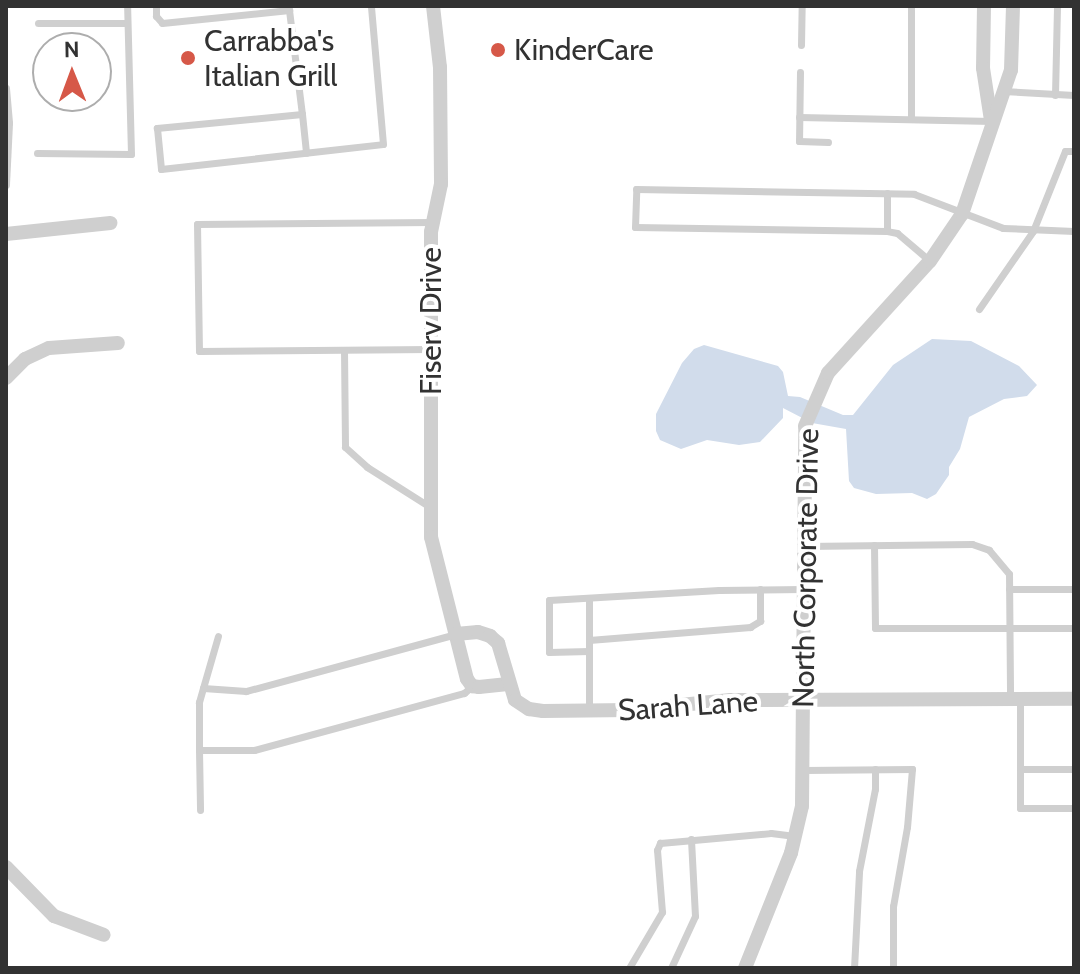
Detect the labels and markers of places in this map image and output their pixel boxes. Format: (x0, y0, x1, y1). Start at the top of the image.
place label: Carrabba's Italian Grill (204, 23, 337, 94)
place label: KinderCare (514, 32, 654, 68)
marker: KinderCare (489, 41, 507, 59)
marker: Carrabba's Italian Grill (179, 49, 197, 67)

